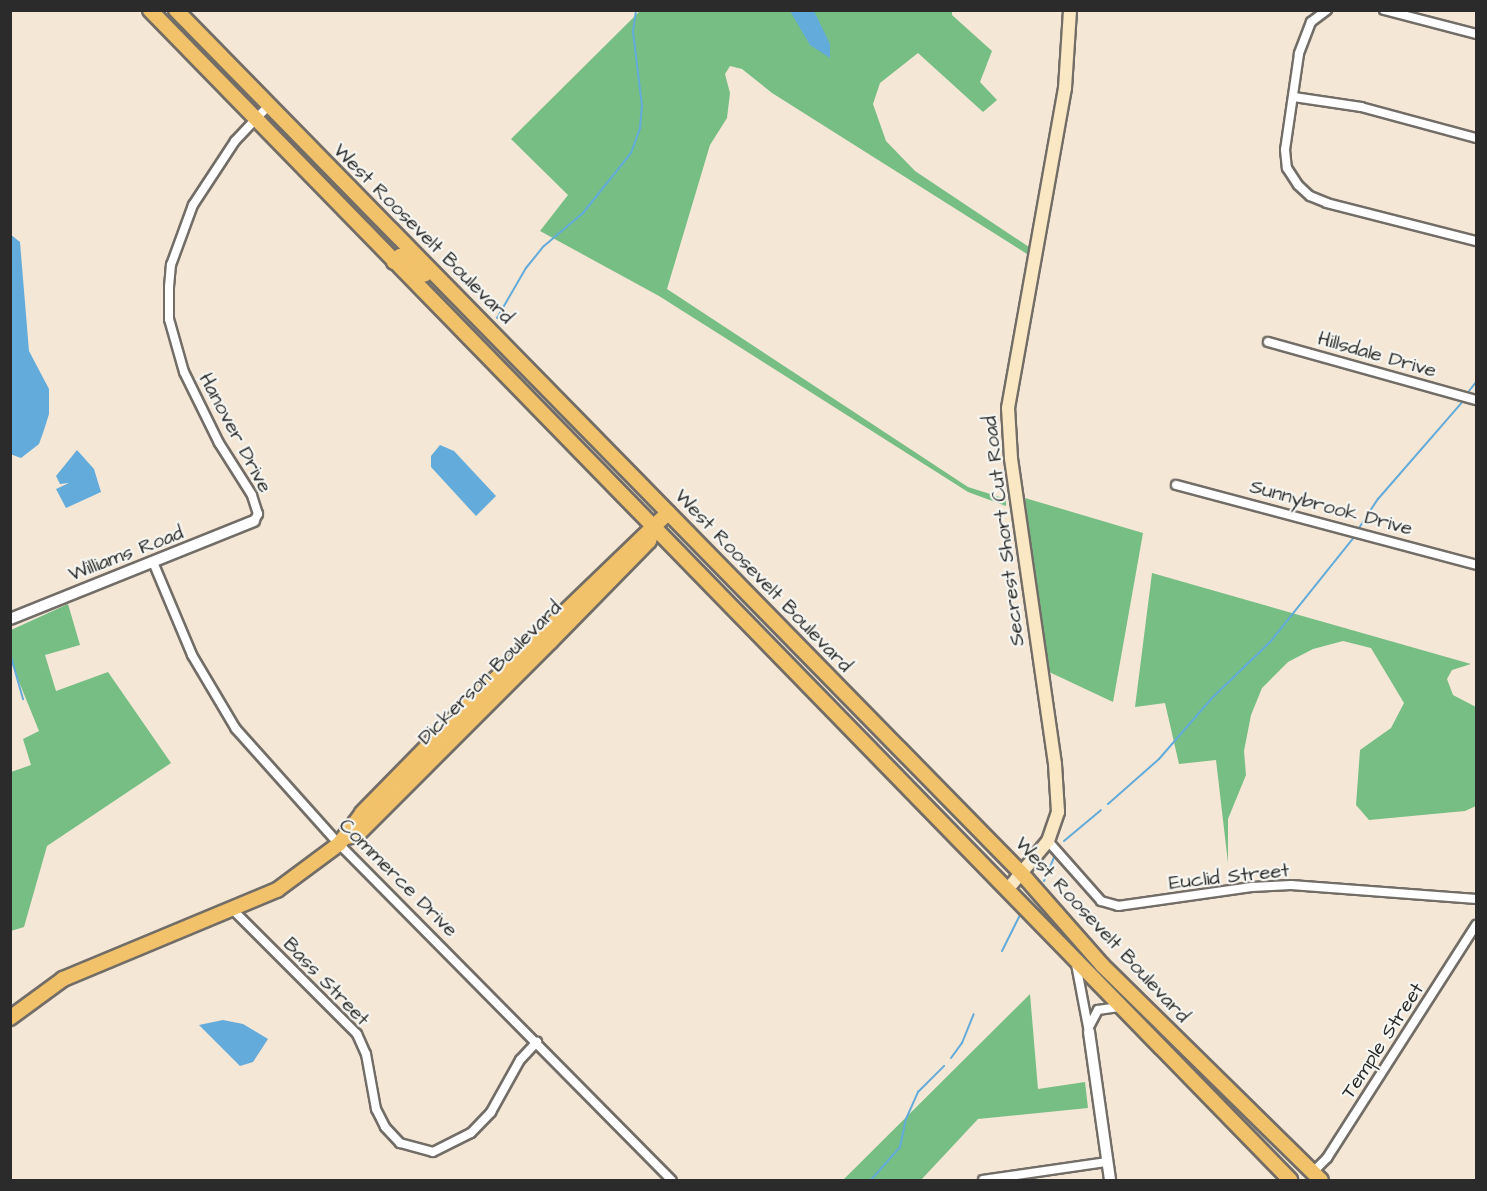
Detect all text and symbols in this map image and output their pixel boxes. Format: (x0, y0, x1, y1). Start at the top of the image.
street label: West Roosevelt Boulevard (328, 139, 518, 329)
street label: Hillsdale Drive (1315, 327, 1439, 383)
street label: Hanover Drive (193, 369, 277, 497)
street label: Secrest Short Cut Road (978, 415, 1030, 647)
street label: Sunnybrook Drive (1247, 475, 1415, 541)
street label: West Roosevelt Boulevard (669, 484, 857, 678)
street label: Williams Road (65, 521, 187, 587)
street label: Dickerson Boulevard (413, 596, 567, 750)
street label: Commerce Drive (334, 814, 462, 942)
street label: West Roosevelt Boulevard (1010, 832, 1194, 1028)
street label: Euclid Street (1168, 859, 1290, 895)
street label: Bass Street (278, 933, 374, 1031)
street label: Temple Street (1337, 978, 1429, 1104)

